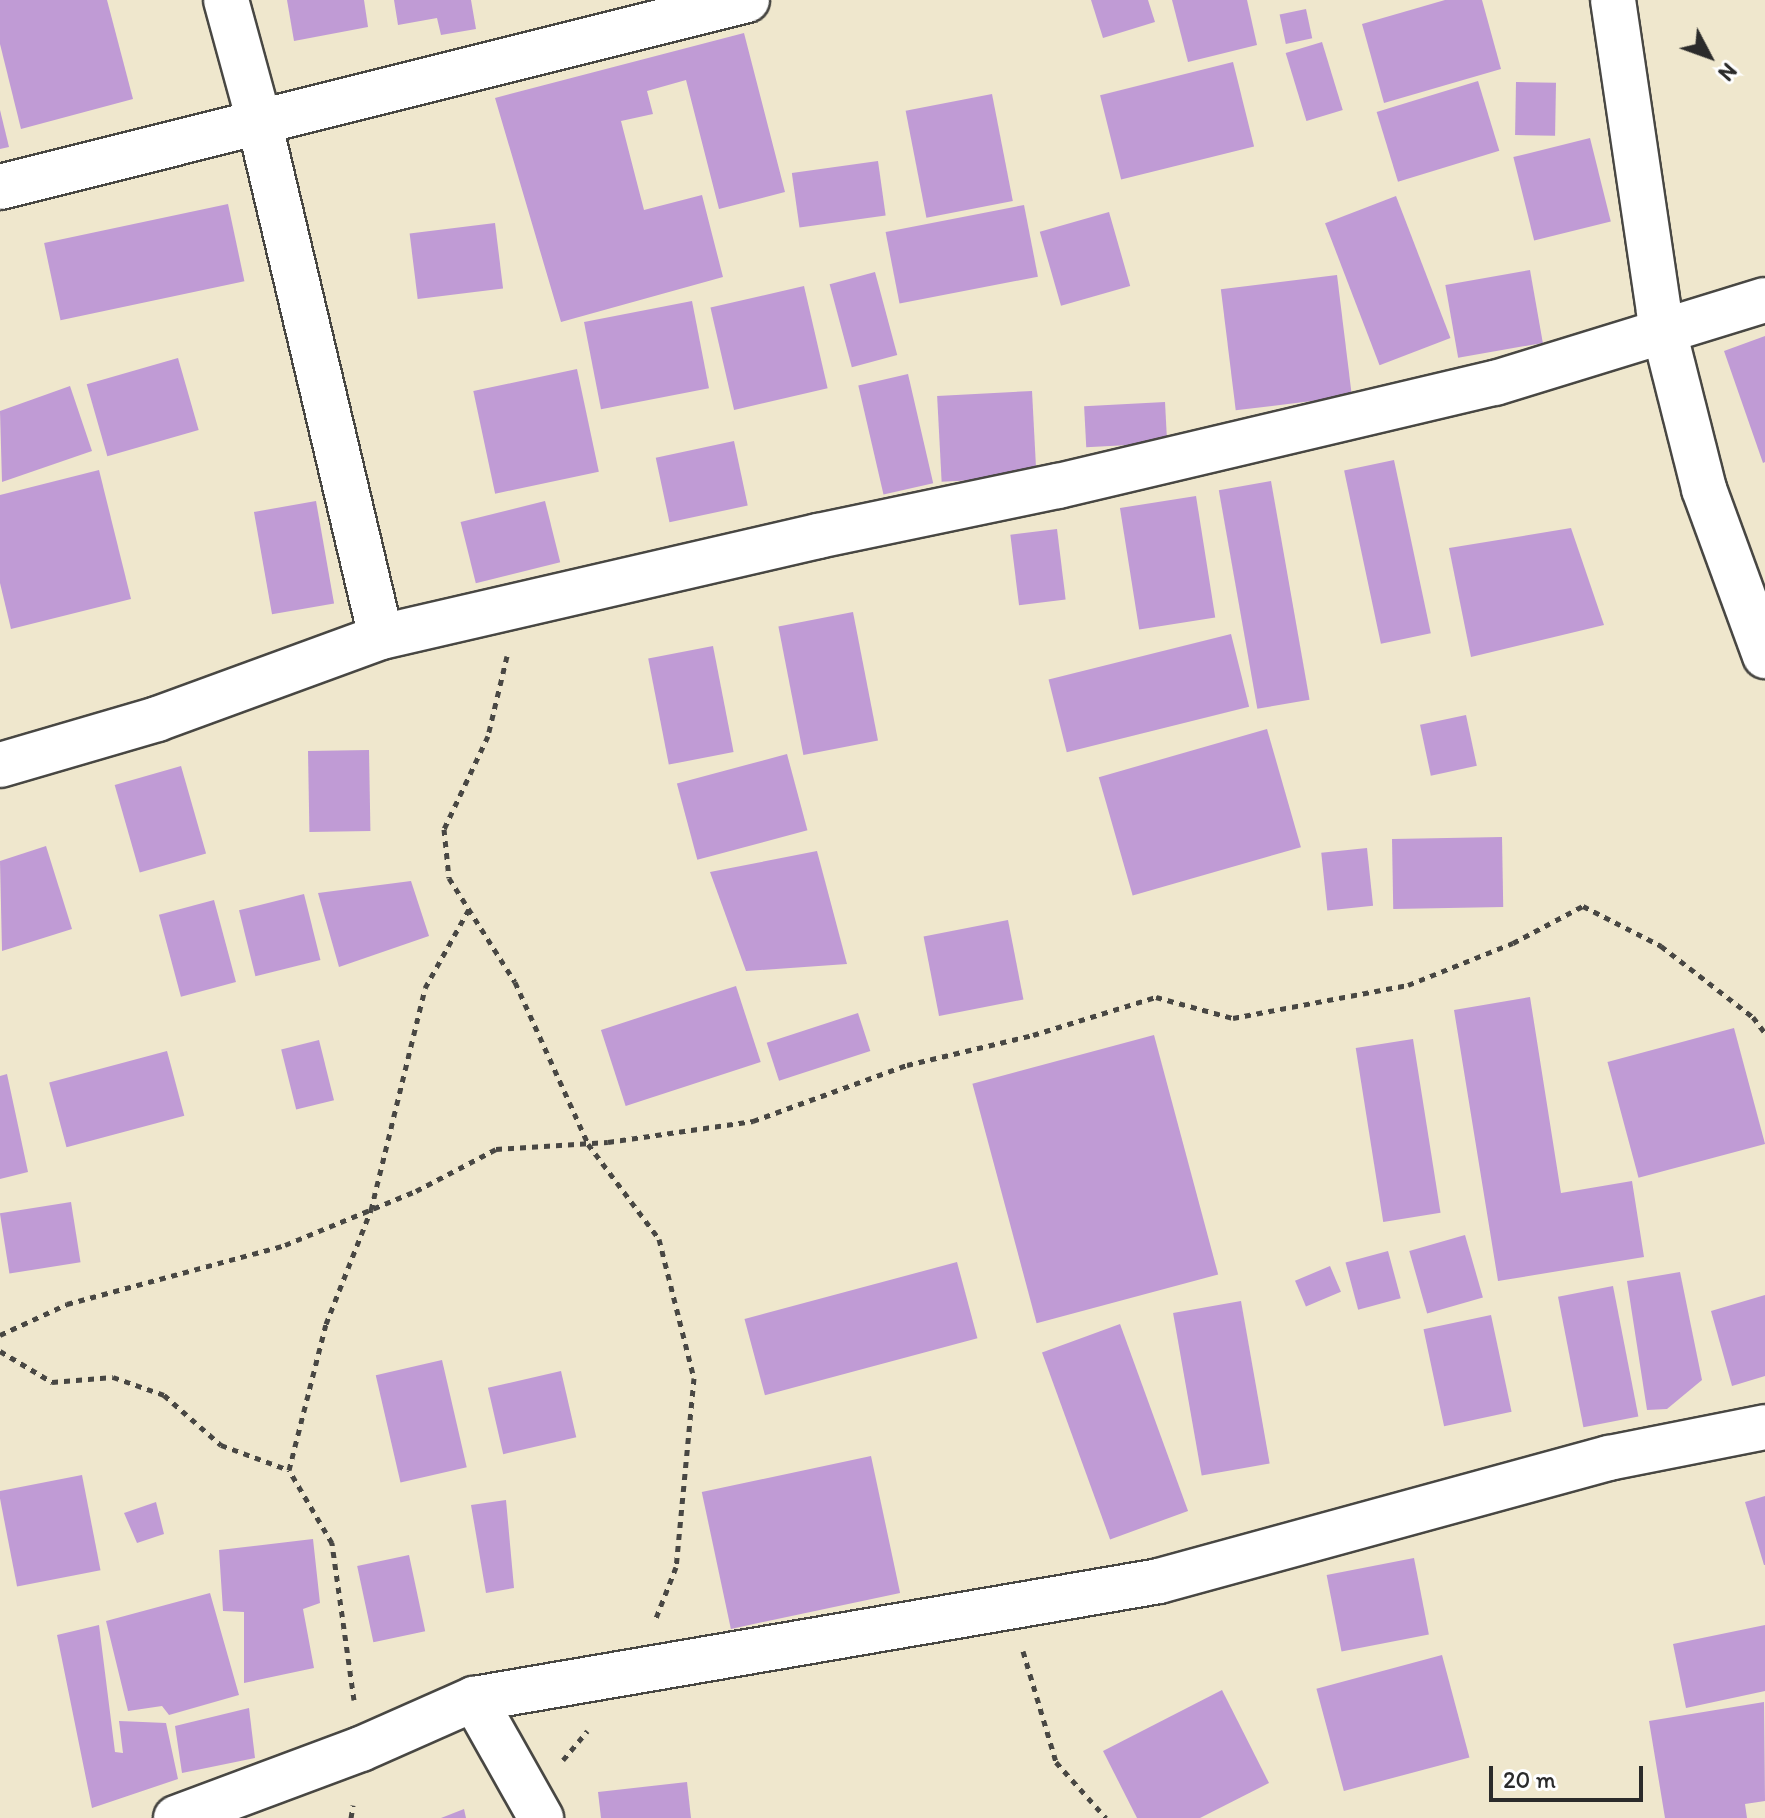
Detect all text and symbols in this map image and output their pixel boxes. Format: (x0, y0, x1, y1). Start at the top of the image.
north arrow (1669, 16, 1749, 96)
text: N (1712, 58, 1743, 87)
scale bar (1493, 1750, 1647, 1800)
text: 20 m (1503, 1765, 1556, 1794)

